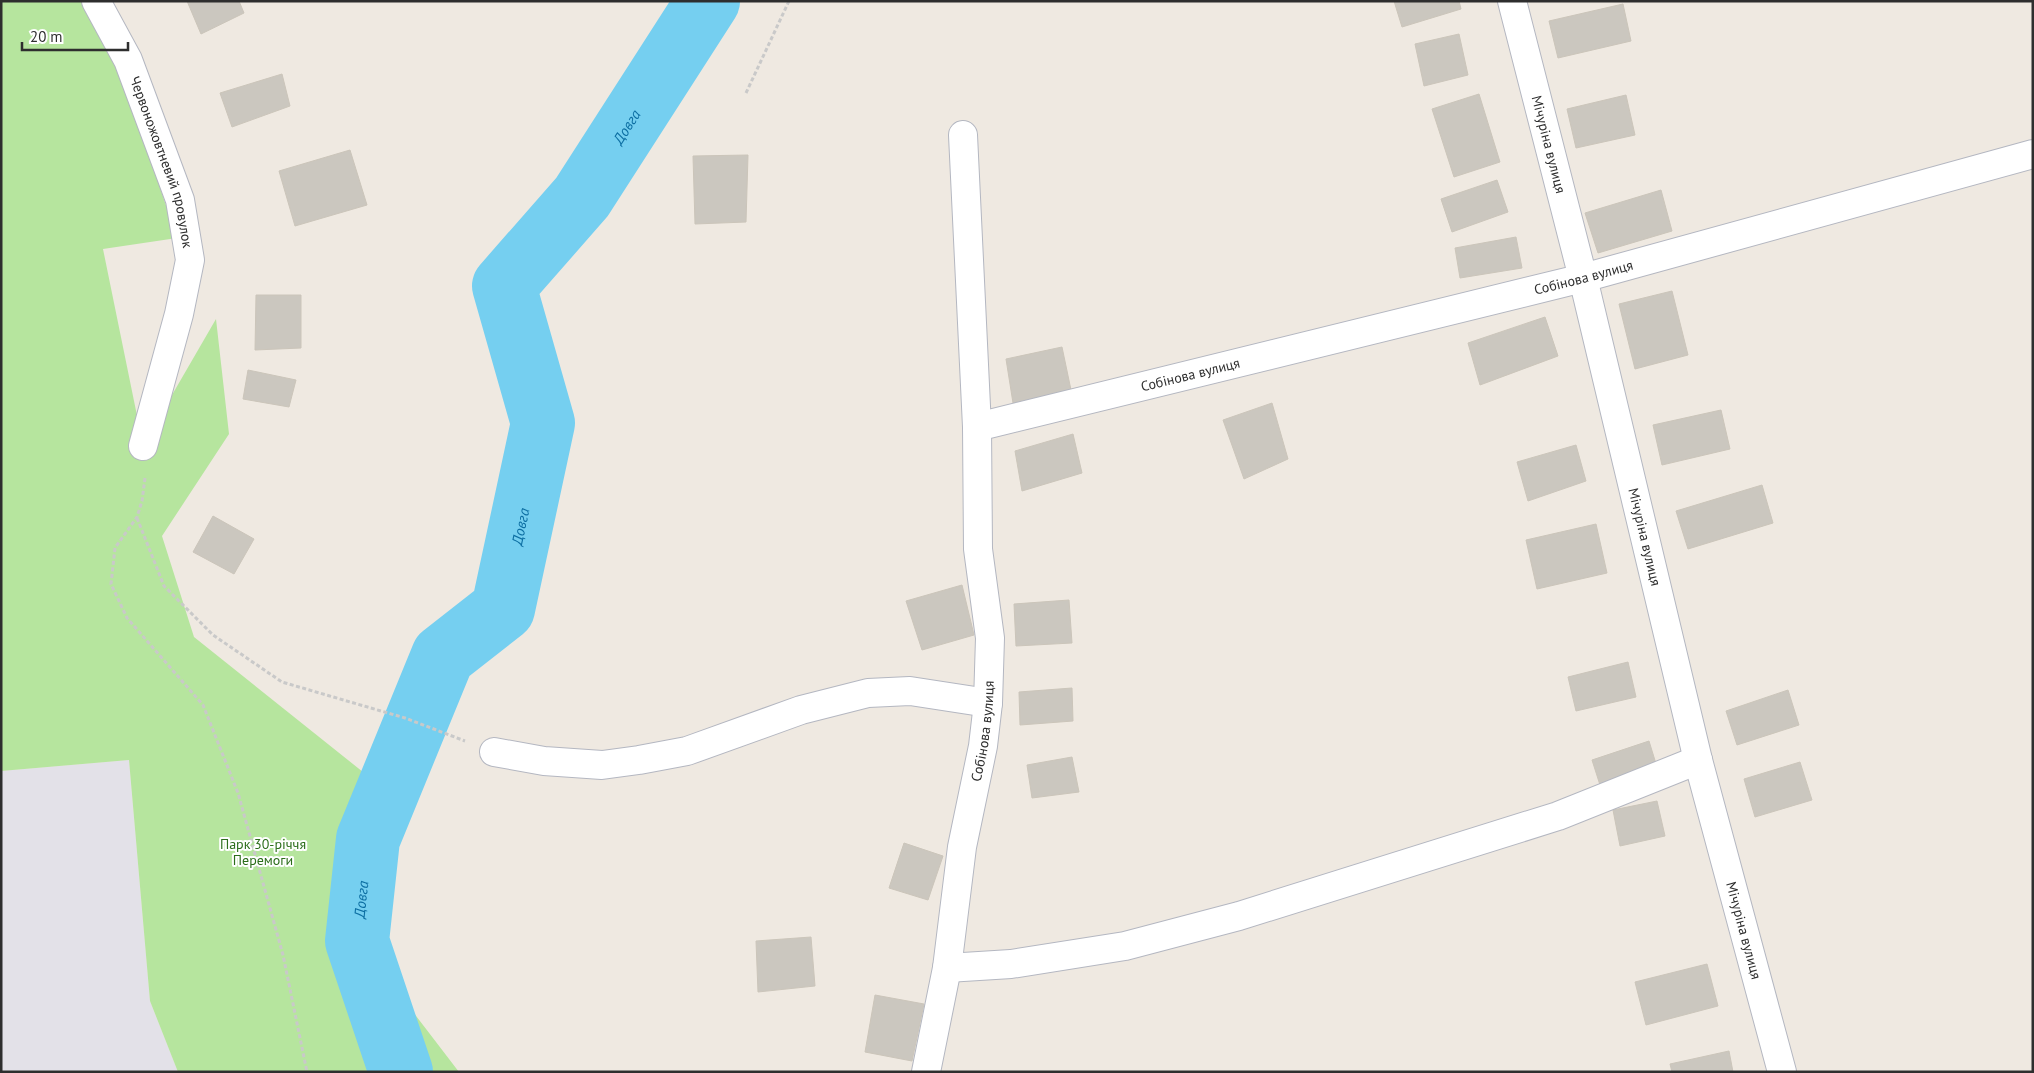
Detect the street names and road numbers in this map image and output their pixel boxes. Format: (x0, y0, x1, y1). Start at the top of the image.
street label: Червоножовтневий провулок (126, 74, 197, 250)
street label: Мічуріна вулиця (1528, 94, 1570, 195)
street label: Собінова вулиця (1532, 256, 1635, 299)
street label: Собінова вулиця (1139, 354, 1242, 395)
street label: Мічуріна вулиця (1624, 486, 1665, 588)
street label: Собінова вулиця (967, 680, 998, 783)
street label: Мічуріна вулиця (1722, 880, 1766, 981)

